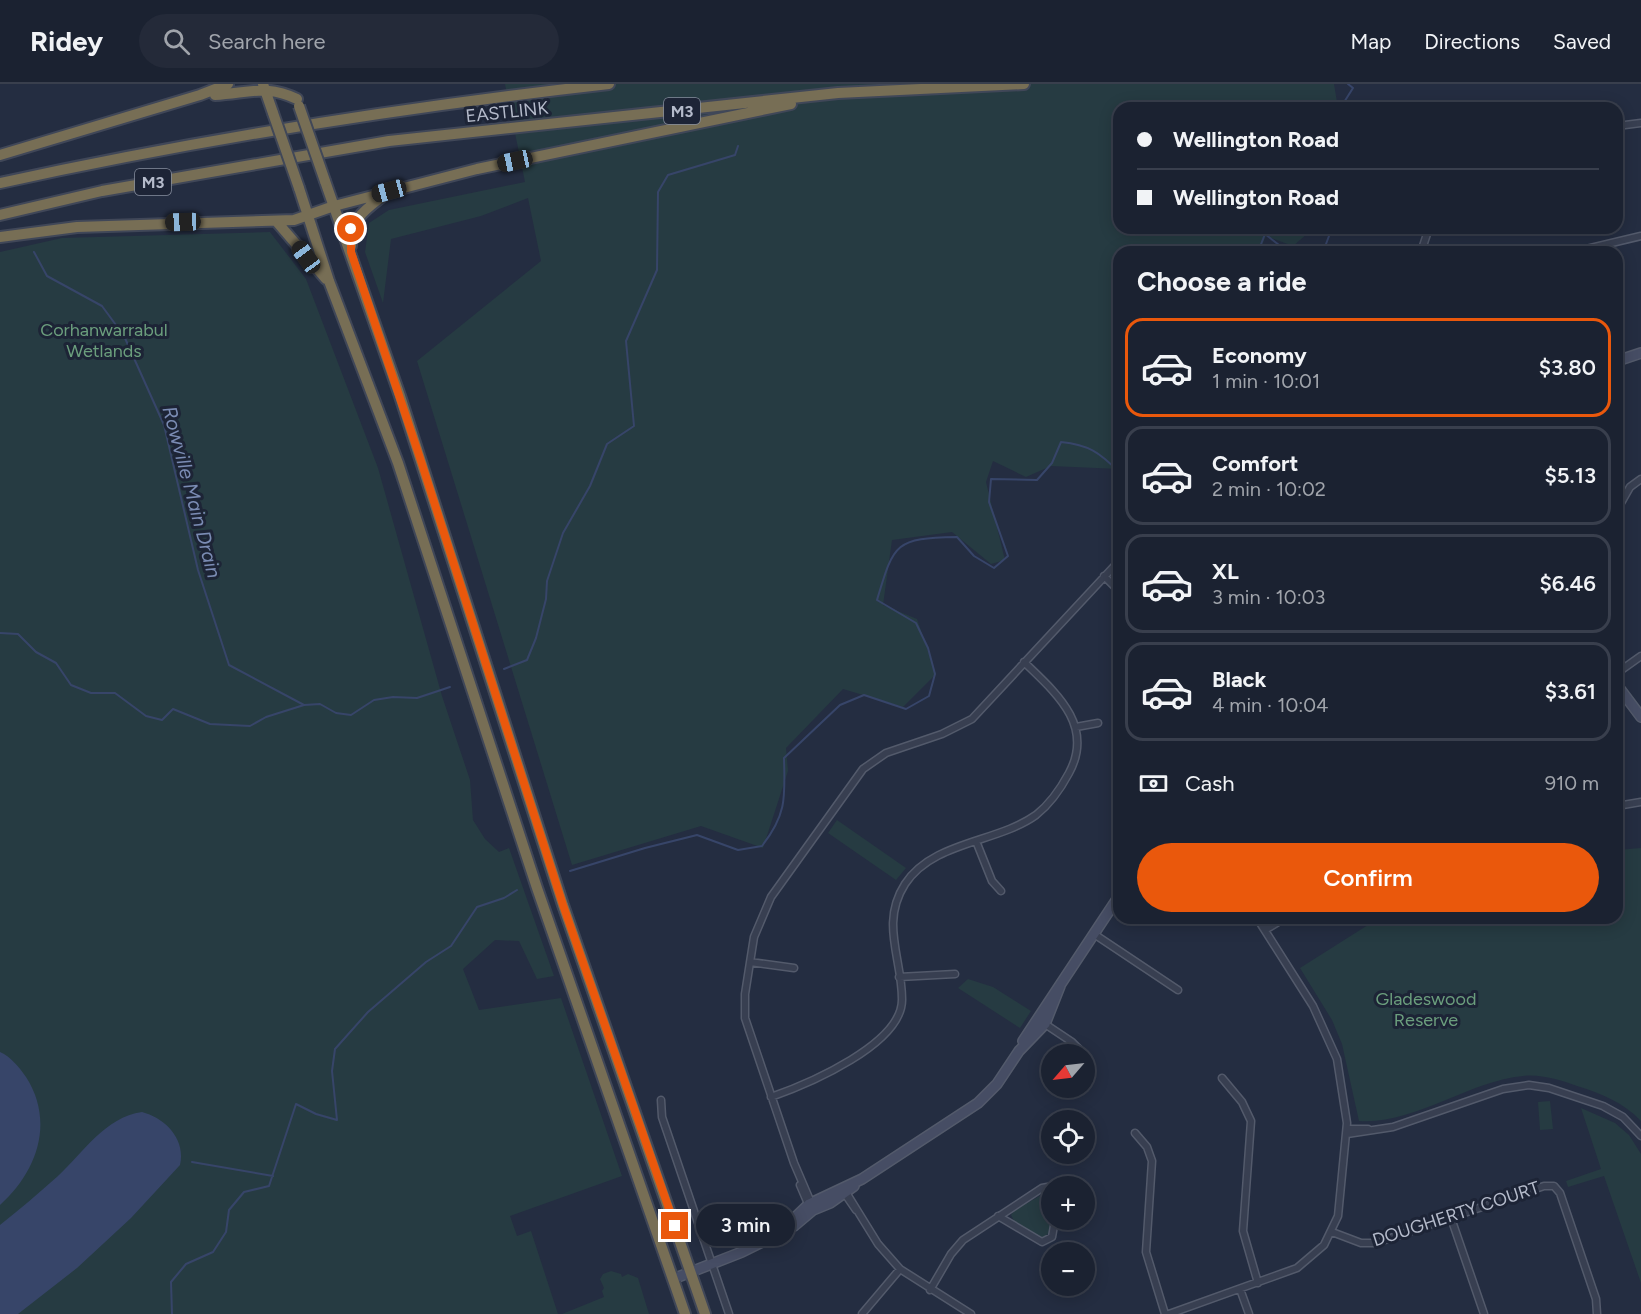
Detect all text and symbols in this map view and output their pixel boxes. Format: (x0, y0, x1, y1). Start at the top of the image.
search box (139, 14, 559, 68)
text: Ridey (30, 24, 103, 58)
icon: search (160, 25, 193, 58)
text: Search here (208, 28, 326, 55)
text: Map (1350, 29, 1391, 54)
text: Directions (1424, 29, 1520, 54)
text: Saved (1553, 29, 1611, 54)
street label: EASTLINK (465, 97, 549, 127)
road number: M3 (664, 98, 700, 124)
text: Wellington Road (1173, 126, 1339, 153)
car (496, 148, 534, 174)
road number: M3 (135, 169, 171, 195)
car (369, 178, 409, 204)
text: Wellington Road (1173, 184, 1339, 211)
car (165, 212, 201, 232)
route start (337, 215, 364, 242)
car (288, 237, 324, 277)
text: Choose a ride (1137, 265, 1306, 298)
park label: Corhanwarrabul Wetlands (40, 319, 168, 362)
icon: car (1140, 341, 1194, 395)
text: Economy (1212, 342, 1307, 369)
text: $3.80 (1539, 354, 1596, 381)
text: 1 min · 10:01 (1212, 369, 1320, 393)
water label: Rowville Main Drain (158, 403, 226, 581)
icon: car (1140, 449, 1194, 503)
text: Comfort (1212, 450, 1298, 477)
text: $5.13 (1545, 462, 1596, 489)
text: 2 min · 10:02 (1212, 477, 1326, 501)
icon: car (1140, 557, 1194, 611)
text: XL (1212, 558, 1239, 585)
text: $6.46 (1540, 570, 1596, 597)
text: 3 min · 10:03 (1212, 585, 1325, 609)
icon: car (1140, 665, 1194, 719)
text: Black (1212, 666, 1266, 693)
text: $3.61 (1545, 678, 1596, 705)
text: 4 min · 10:04 (1212, 693, 1329, 717)
icon: cash (1137, 767, 1170, 800)
text: Cash (1185, 770, 1235, 797)
text: 910 m (1545, 771, 1599, 795)
button: Confirm (1137, 843, 1599, 912)
park label: Gladeswood Reserve (1376, 988, 1476, 1031)
north arrow (1041, 1044, 1095, 1098)
map controls (1041, 1044, 1095, 1296)
button: locate (1041, 1110, 1095, 1164)
button: + (1041, 1176, 1095, 1230)
street label: DOUGHERTY COURT (1370, 1177, 1542, 1251)
callout: 3 min (696, 1205, 795, 1247)
route end (661, 1212, 688, 1239)
text: 3 min (721, 1213, 770, 1237)
button: − (1041, 1242, 1095, 1296)

